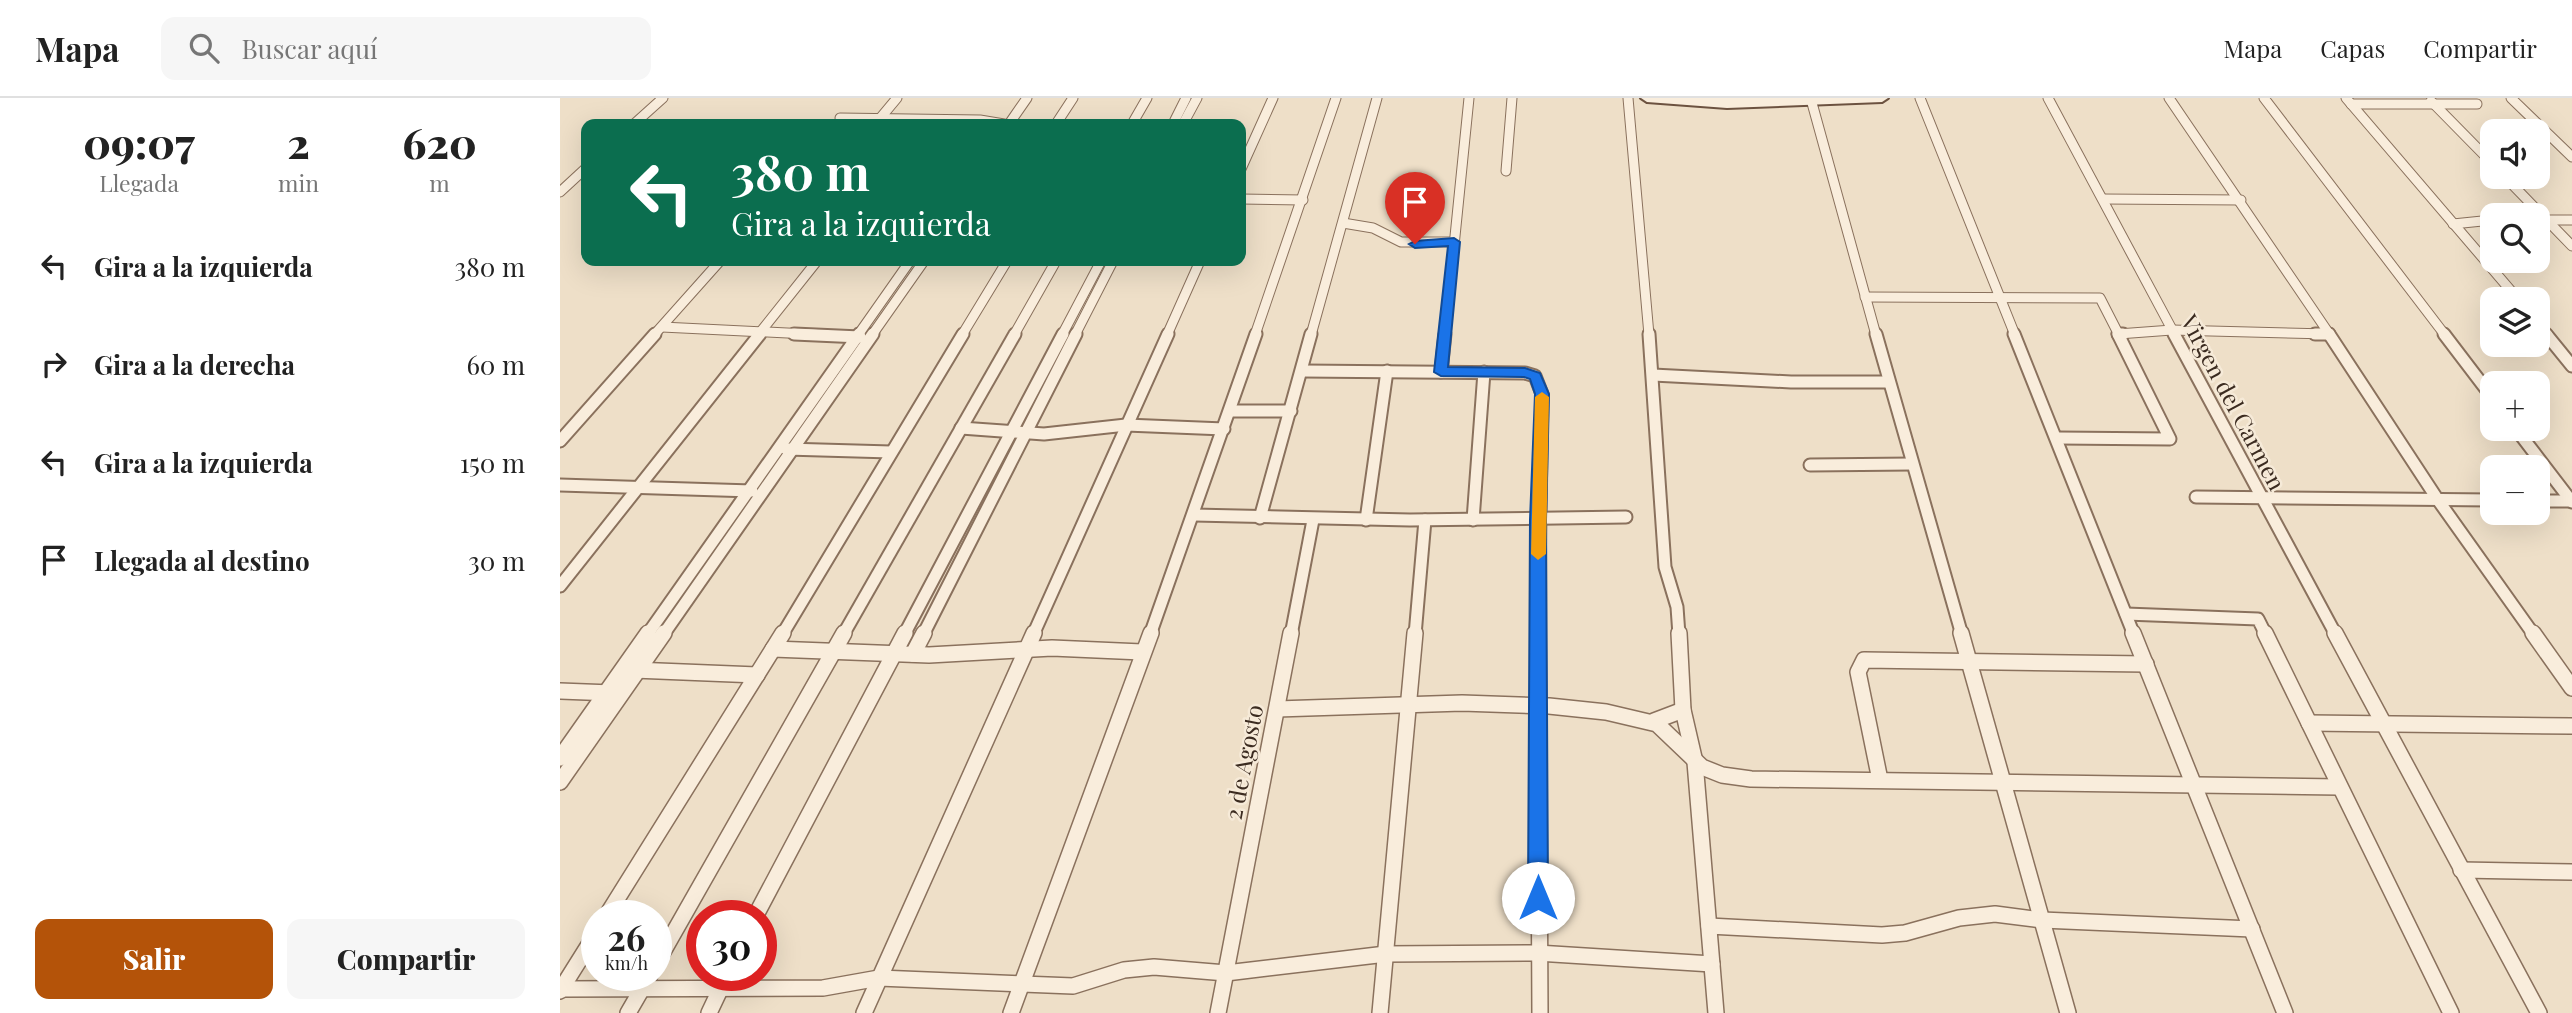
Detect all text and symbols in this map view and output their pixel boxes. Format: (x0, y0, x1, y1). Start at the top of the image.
search box (161, 17, 651, 80)
text: Mapa (35, 26, 119, 70)
icon: search (185, 29, 223, 67)
text: Buscar aquí (241, 31, 378, 66)
text: Mapa (2224, 32, 2282, 64)
text: Capas (2320, 32, 2385, 64)
text: Compartir (2423, 32, 2537, 64)
text: 09:07 (83, 114, 195, 170)
text: 2 (287, 114, 310, 170)
text: 620 (402, 114, 477, 170)
map controls (2480, 119, 2550, 525)
button: sound (2480, 119, 2550, 189)
text: 380 m (731, 138, 870, 203)
icon: left (616, 147, 707, 238)
text: Llegada (99, 167, 179, 198)
text: min (278, 167, 319, 198)
text: m (429, 167, 450, 198)
pin (1385, 172, 1445, 244)
icon: arrive (1396, 183, 1434, 221)
text: Gira a la izquierda (731, 201, 991, 244)
button: search (2480, 203, 2550, 273)
icon: left (35, 247, 73, 285)
text: Gira a la izquierda (94, 249, 313, 284)
text: 380 m (455, 249, 525, 284)
button: layers (2480, 287, 2550, 357)
street label: Virgen del Carmen (2174, 308, 2293, 495)
icon: right (35, 345, 73, 383)
text: Gira a la derecha (94, 347, 295, 382)
text: 60 m (466, 347, 525, 382)
button: + (2480, 371, 2550, 441)
icon: left (35, 443, 73, 481)
text: Gira a la izquierda (94, 445, 313, 480)
text: 150 m (460, 445, 525, 480)
button: − (2480, 455, 2550, 525)
icon: arrive (35, 541, 73, 579)
text: Llegada al destino (94, 543, 310, 578)
text: 30 m (468, 543, 525, 578)
street label: 2 de Agosto (1217, 702, 1269, 822)
position arrow (1501, 861, 1575, 935)
speed limit sign: 30 (686, 900, 777, 991)
text: 26 (608, 913, 645, 960)
button: Salir (35, 919, 273, 999)
button: Compartir (287, 919, 525, 999)
text: km/h (605, 951, 648, 975)

